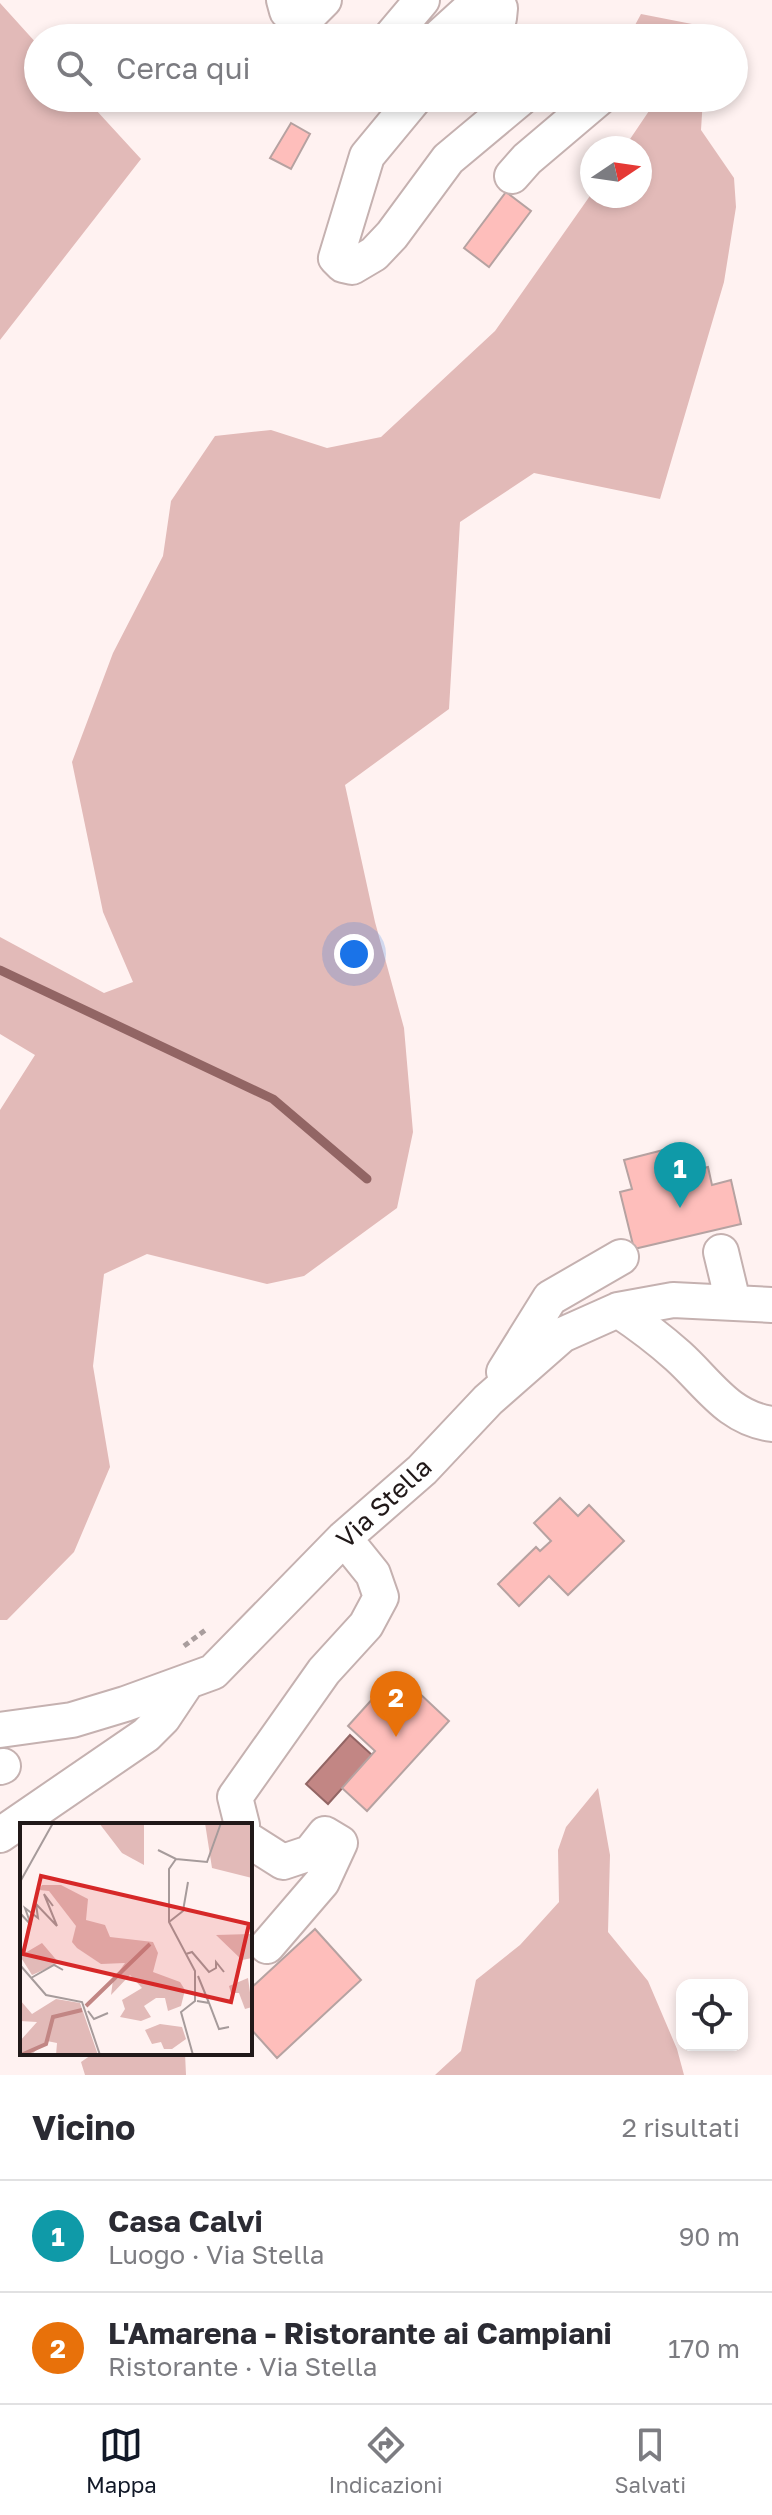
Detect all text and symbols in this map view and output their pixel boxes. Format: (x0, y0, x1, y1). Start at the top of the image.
search box (24, 24, 748, 112)
icon: search (52, 46, 96, 90)
text: Cerca qui (116, 50, 251, 86)
north arrow (580, 136, 652, 208)
your location (334, 934, 374, 974)
pin: 1 (654, 1142, 706, 1208)
street label: Via Stella (330, 1451, 438, 1554)
pin: 2 (370, 1671, 422, 1737)
inset map (20, 1823, 252, 2055)
map controls (676, 1979, 748, 2051)
button: locate (676, 1979, 748, 2051)
text: Vicino (32, 2107, 135, 2147)
text: 2 risultati (622, 2112, 740, 2143)
text: Casa Calvi (108, 2203, 263, 2239)
text: 1 (51, 2221, 65, 2252)
text: 90 m (679, 2221, 740, 2252)
text: Luogo · Via Stella (108, 2239, 325, 2270)
text: L'Amarena - Ristorante ai Campiani (108, 2315, 612, 2351)
text: 2 (50, 2333, 66, 2364)
text: 170 m (668, 2333, 740, 2364)
text: Ristorante · Via Stella (108, 2351, 378, 2382)
tab: Mappa (86, 2423, 157, 2498)
tab: Indicazioni (329, 2423, 443, 2498)
tab: Salvati (614, 2423, 686, 2498)

